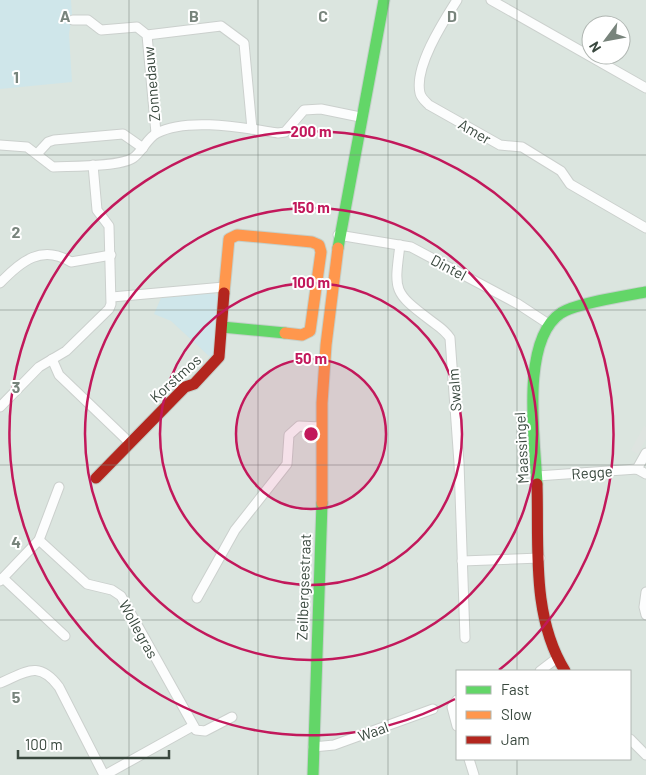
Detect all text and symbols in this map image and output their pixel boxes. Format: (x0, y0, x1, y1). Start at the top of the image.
text: A (60, 6, 71, 25)
text: B (189, 6, 199, 25)
text: C (318, 6, 328, 25)
text: D (447, 6, 457, 25)
north arrow (581, 15, 631, 65)
text: N (585, 39, 604, 56)
street label: Zonnedauw (139, 46, 163, 122)
text: 1 (13, 67, 19, 86)
street label: Amer (455, 114, 495, 148)
text: 200 m (290, 122, 332, 140)
text: 150 m (292, 198, 330, 216)
text: 2 (12, 222, 21, 241)
street label: Dintel (428, 250, 470, 284)
text: 100 m (292, 273, 330, 291)
text: 50 m (295, 349, 327, 367)
street label: Korstmos (146, 350, 204, 406)
street label: Swalm (444, 368, 464, 412)
text: 3 (12, 377, 20, 396)
street label: Maassingel (510, 412, 532, 484)
centre of rings (302, 425, 320, 443)
street label: Regge (571, 462, 613, 482)
text: 4 (11, 532, 21, 551)
street label: Zeilbergsestraat (292, 533, 314, 641)
street label: Wollegras (116, 597, 162, 661)
legend (456, 670, 631, 760)
text: Fast (501, 680, 529, 698)
text: 5 (12, 687, 21, 706)
text: Slow (501, 705, 532, 723)
street label: Waal (355, 717, 391, 745)
scale bar (18, 728, 169, 760)
text: Jam (501, 730, 530, 748)
text: 100 m (25, 735, 63, 753)

